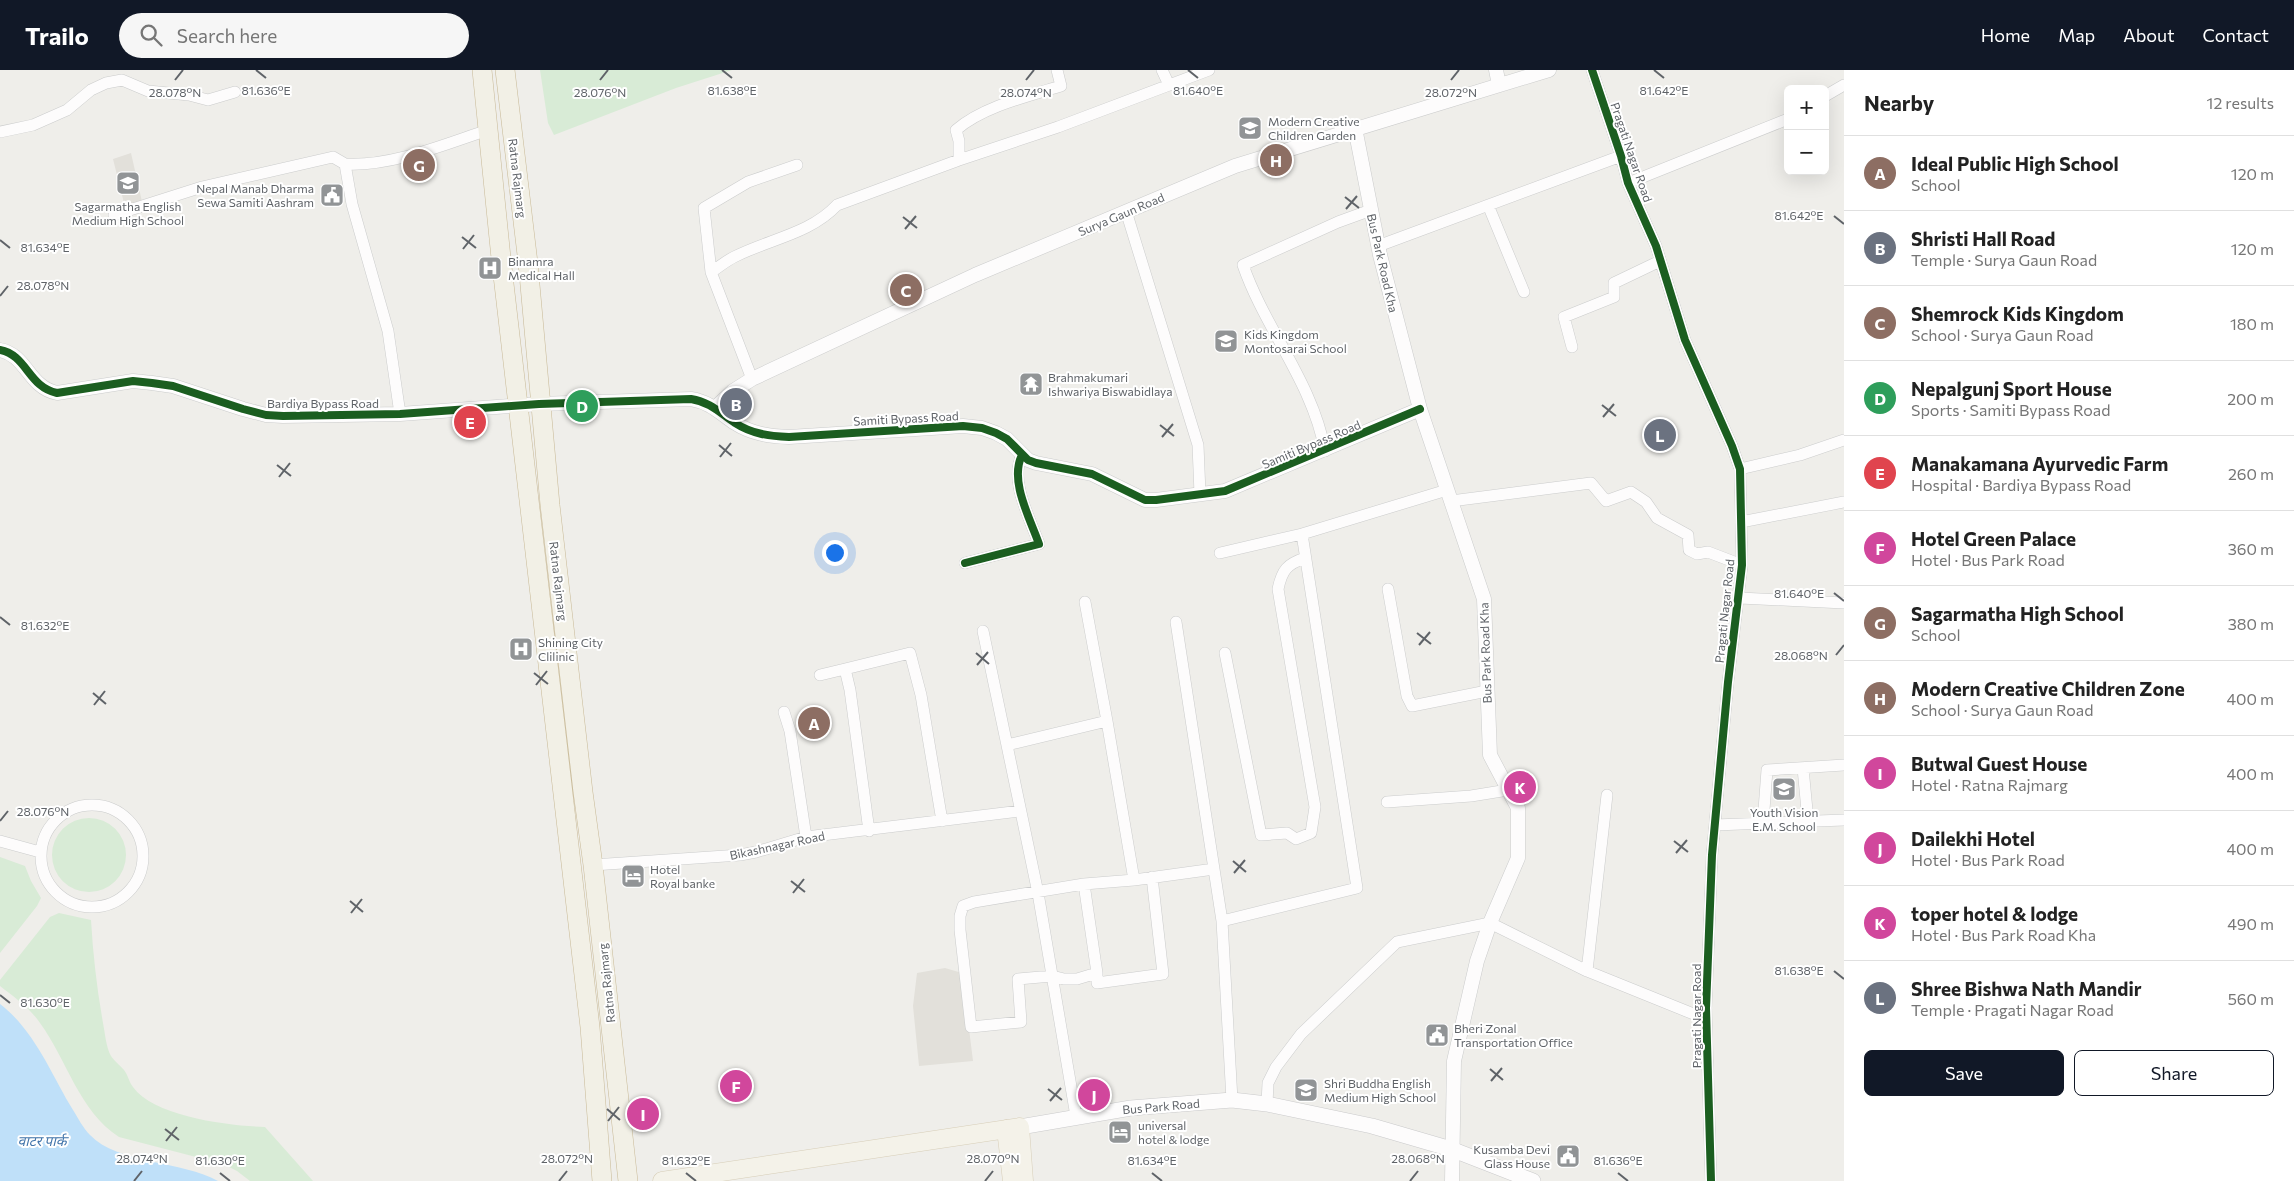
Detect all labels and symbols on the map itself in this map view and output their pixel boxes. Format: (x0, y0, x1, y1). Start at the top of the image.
text: 81.636°E (241, 83, 291, 97)
text: 81.638°E (707, 83, 757, 97)
text: 81.640°E (1173, 83, 1223, 97)
text: 81.642°E (1640, 83, 1688, 97)
text: 28.078°N (149, 85, 201, 99)
text: 28.076°N (574, 85, 626, 99)
text: 28.074°N (1000, 85, 1052, 99)
text: 28.072°N (1425, 85, 1477, 99)
street label: Pragati Nagar Road (1608, 100, 1656, 204)
place label: Modern Creative Children Garden (1268, 114, 1360, 142)
school or university icon: Modern Creative Children Garden (1237, 115, 1263, 141)
street label: Ratna Rajmarg (506, 137, 530, 219)
pin: H (1260, 141, 1292, 179)
pin: G (403, 146, 435, 184)
school or university icon: Sagarmatha English Medium High School (115, 170, 141, 196)
place label: Nepal Manab Dharma Sewa Samiti Aashram (196, 181, 314, 209)
public building icon: Nepal Manab Dharma Sewa Samiti Aashram (319, 182, 345, 208)
street label: Surya Gaun Road (1076, 190, 1166, 238)
place label: Sagarmatha English Medium High School (72, 199, 184, 227)
text: 81.642°E (1775, 208, 1823, 222)
street label: Bus Park Road Kha (1365, 212, 1401, 314)
text: 81.634°E (20, 240, 70, 254)
place label: Binamra Medical Hall (508, 254, 575, 282)
hospital icon: Binamra Medical Hall (477, 255, 503, 281)
pin: C (890, 271, 922, 309)
text: 28.078°N (17, 278, 69, 292)
place label: Kids Kingdom Montosarai School (1244, 327, 1347, 355)
school or university icon: Kids Kingdom Montosarai School (1213, 328, 1239, 354)
place label: Brahmakumari Ishwariya Biswabidlaya (1048, 370, 1172, 398)
temple icon: Brahmakumari Ishwariya Biswabidlaya (1018, 371, 1044, 397)
pin: B (720, 385, 752, 423)
pin: D (566, 387, 598, 425)
street label: Bardiya Bypass Road (267, 396, 379, 410)
pin: E (454, 403, 486, 441)
street label: Samiti Bypass Road (853, 408, 959, 428)
pin: L (1644, 416, 1676, 454)
street label: Samiti Bypass Road (1260, 417, 1362, 471)
street label: Ratna Rajmarg (547, 540, 571, 622)
your location (822, 540, 848, 566)
street label: Pragati Nagar Road (1712, 558, 1736, 664)
text: 81.640°E (1774, 586, 1824, 600)
street label: Bus Park Road Kha (1476, 602, 1494, 704)
text: 81.632°E (21, 618, 69, 632)
place label: Shining City Clilinic (538, 635, 603, 663)
hospital icon: Shining City Clilinic (508, 636, 534, 662)
text: 28.068°N (1774, 648, 1828, 662)
pin: A (798, 704, 830, 742)
pin: K (1504, 768, 1536, 806)
school or university icon: Youth Vision E.M. School (1771, 776, 1797, 802)
text: 28.076°N (17, 804, 69, 818)
place label: Youth Vision E.M. School (1750, 805, 1818, 833)
street label: Bikashnagar Road (728, 828, 826, 862)
place label: Hotel Royal banke (650, 862, 715, 890)
hotel icon: Hotel Royal banke (620, 863, 646, 889)
street label: Ratna Rajmarg (595, 942, 617, 1024)
text: 81.638°E (1774, 963, 1824, 977)
street label: Pragati Nagar Road (1689, 964, 1703, 1068)
text: 81.630°E (20, 995, 70, 1009)
place label: Bheri Zonal Transportation Office (1454, 1021, 1573, 1049)
public building icon: Bheri Zonal Transportation Office (1424, 1022, 1450, 1048)
pin: F (720, 1067, 752, 1105)
pin: J (1078, 1076, 1110, 1114)
place label: Shri Buddha English Medium High School (1324, 1076, 1436, 1104)
school or university icon: Shri Buddha English Medium High School (1293, 1077, 1319, 1103)
pin: I (627, 1095, 659, 1133)
street label: Bus Park Road (1122, 1096, 1200, 1116)
place label: universal hotel & lodge (1138, 1118, 1209, 1146)
hotel icon: universal hotel & lodge (1107, 1119, 1133, 1145)
water label: वाटर पार्क (17, 1132, 70, 1149)
place label: Kusamba Devi Glass House (1473, 1142, 1550, 1170)
public building icon: Kusamba Devi Glass House (1555, 1143, 1581, 1169)
text: 28.074°N (116, 1151, 168, 1165)
text: 28.072°N (541, 1151, 593, 1165)
text: 28.070°N (967, 1151, 1019, 1165)
text: 28.068°N (1391, 1151, 1445, 1165)
text: 81.630°E (195, 1153, 245, 1167)
text: 81.632°E (662, 1153, 710, 1167)
text: 81.634°E (1127, 1153, 1177, 1167)
text: 81.636°E (1593, 1153, 1643, 1167)

